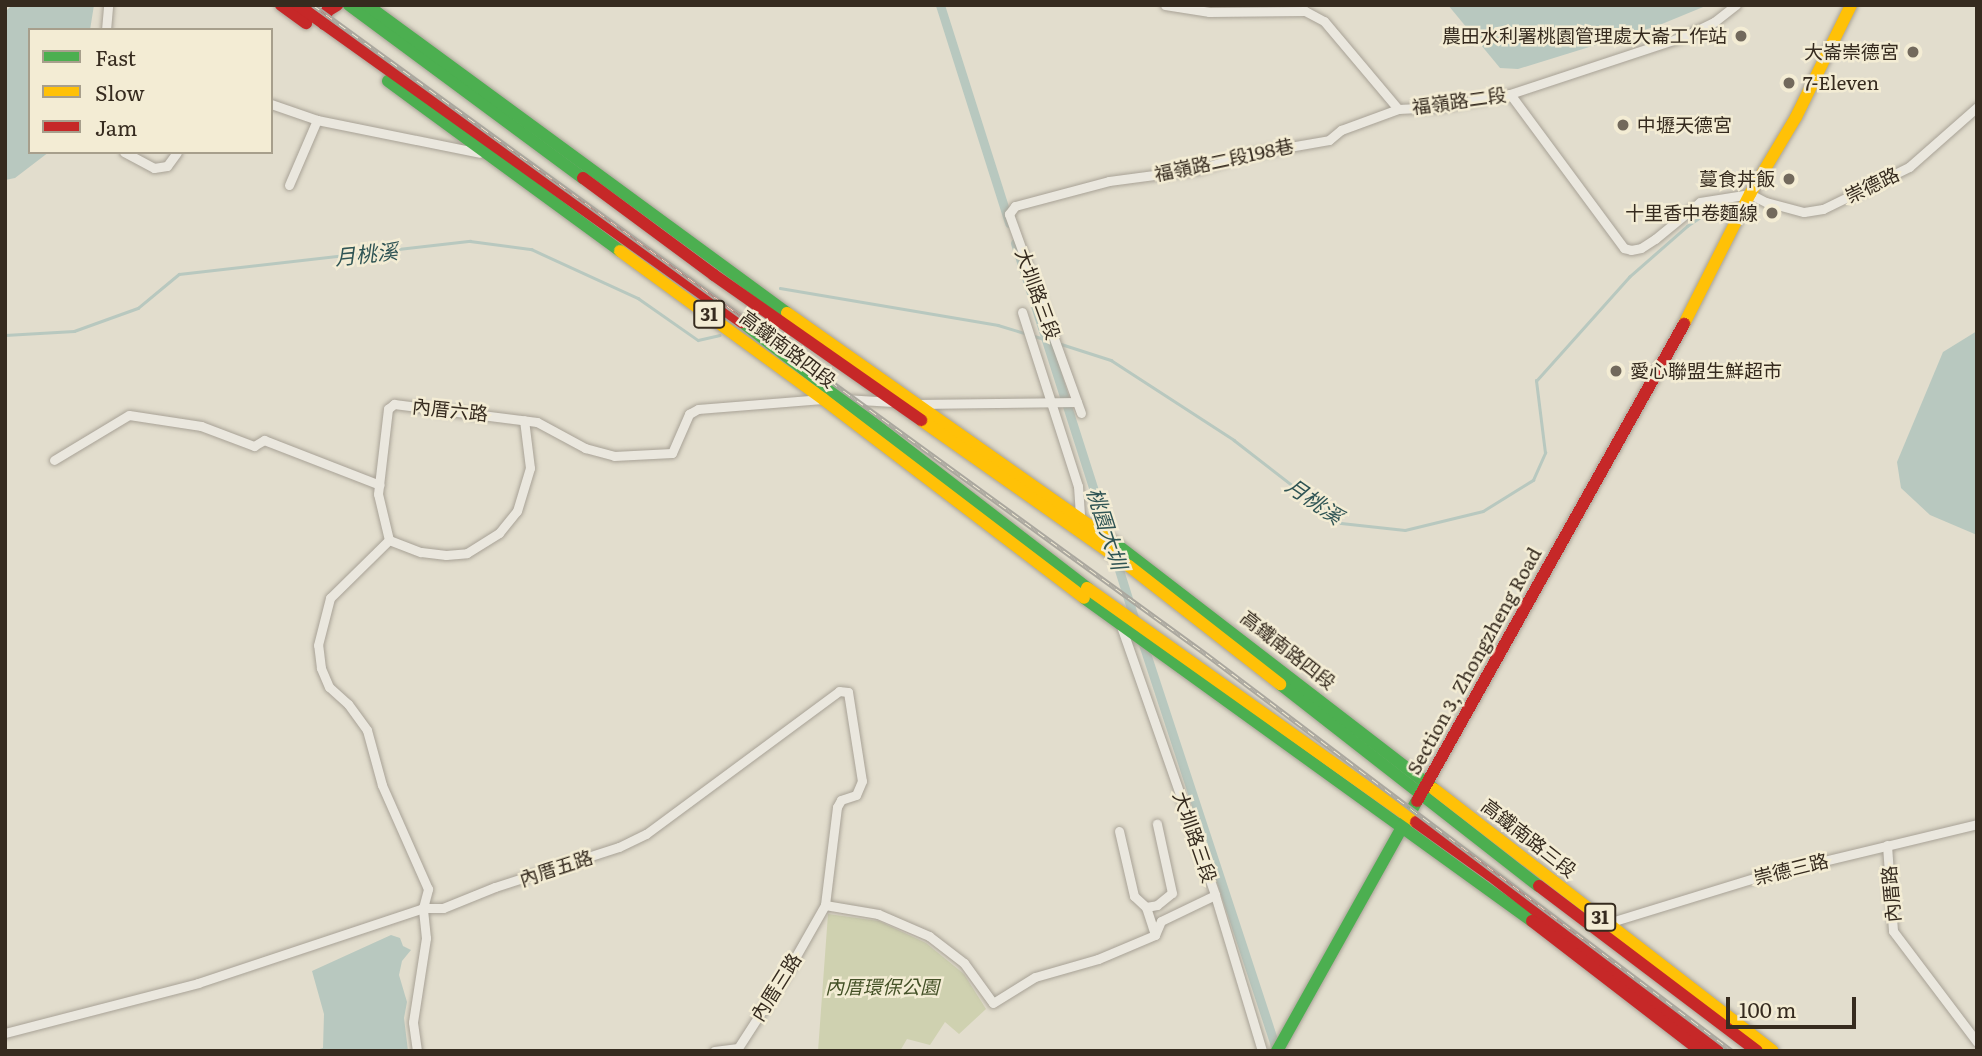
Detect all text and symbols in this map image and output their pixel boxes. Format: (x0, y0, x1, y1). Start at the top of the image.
place label: 農田水利署桃園管理處大崙工作站 (1442, 25, 1727, 47)
legend (28, 28, 273, 154)
marker: 農田水利署桃園管理處大崙工作站 (1733, 28, 1749, 44)
text: Fast (95, 41, 136, 72)
place label: 大崙崇德宮 (1804, 41, 1899, 63)
marker: 大崙崇德宮 (1905, 44, 1921, 60)
place label: 7-Eleven (1803, 72, 1879, 94)
marker: 7-Eleven (1781, 75, 1797, 91)
text: Slow (95, 76, 145, 107)
street label: 福嶺路二段 (1410, 83, 1508, 119)
text: Jam (95, 111, 137, 142)
place label: 中壢天德宮 (1637, 114, 1732, 136)
marker: 中壢天德宮 (1615, 117, 1631, 133)
street label: 福嶺路二段198巷 (1152, 134, 1296, 186)
street label: 崇德路 (1841, 162, 1903, 208)
place label: 蔓食丼飯 (1699, 168, 1775, 190)
marker: 蔓食丼飯 (1781, 171, 1797, 187)
place label: 十里香中卷麵線 (1625, 202, 1758, 224)
marker: 十里香中卷麵線 (1764, 205, 1780, 221)
water label: 月桃溪 (333, 237, 399, 269)
street label: 大圳路三段 (1011, 245, 1065, 343)
road number: 31 (693, 300, 725, 328)
street label: 高鐵南路四段 (736, 306, 840, 392)
place label: 愛心聯盟生鮮超市 (1630, 360, 1782, 382)
marker: 愛心聯盟生鮮超市 (1608, 363, 1624, 379)
street label: 內厝六路 (411, 395, 489, 425)
water label: 月桃溪 (1282, 472, 1348, 528)
water label: 桃園大圳 (1083, 484, 1133, 572)
street label: Section 3, Zhongzheng Road (1402, 544, 1546, 778)
street label: 高鐵南路四段 (1236, 606, 1340, 694)
street label: 大圳路三段 (1169, 788, 1221, 886)
street label: 高鐵南路三段 (1477, 794, 1581, 882)
street label: 內厝五路 (516, 845, 596, 891)
street label: 崇德三路 (1751, 849, 1831, 889)
street label: 內厝路 (1877, 865, 1905, 923)
road number: 31 (1584, 902, 1616, 932)
street label: 內厝三路 (746, 949, 806, 1025)
park label: 內厝環保公園 (825, 976, 939, 998)
scale bar (1730, 982, 1860, 1026)
text: 100 m (1739, 993, 1796, 1024)

